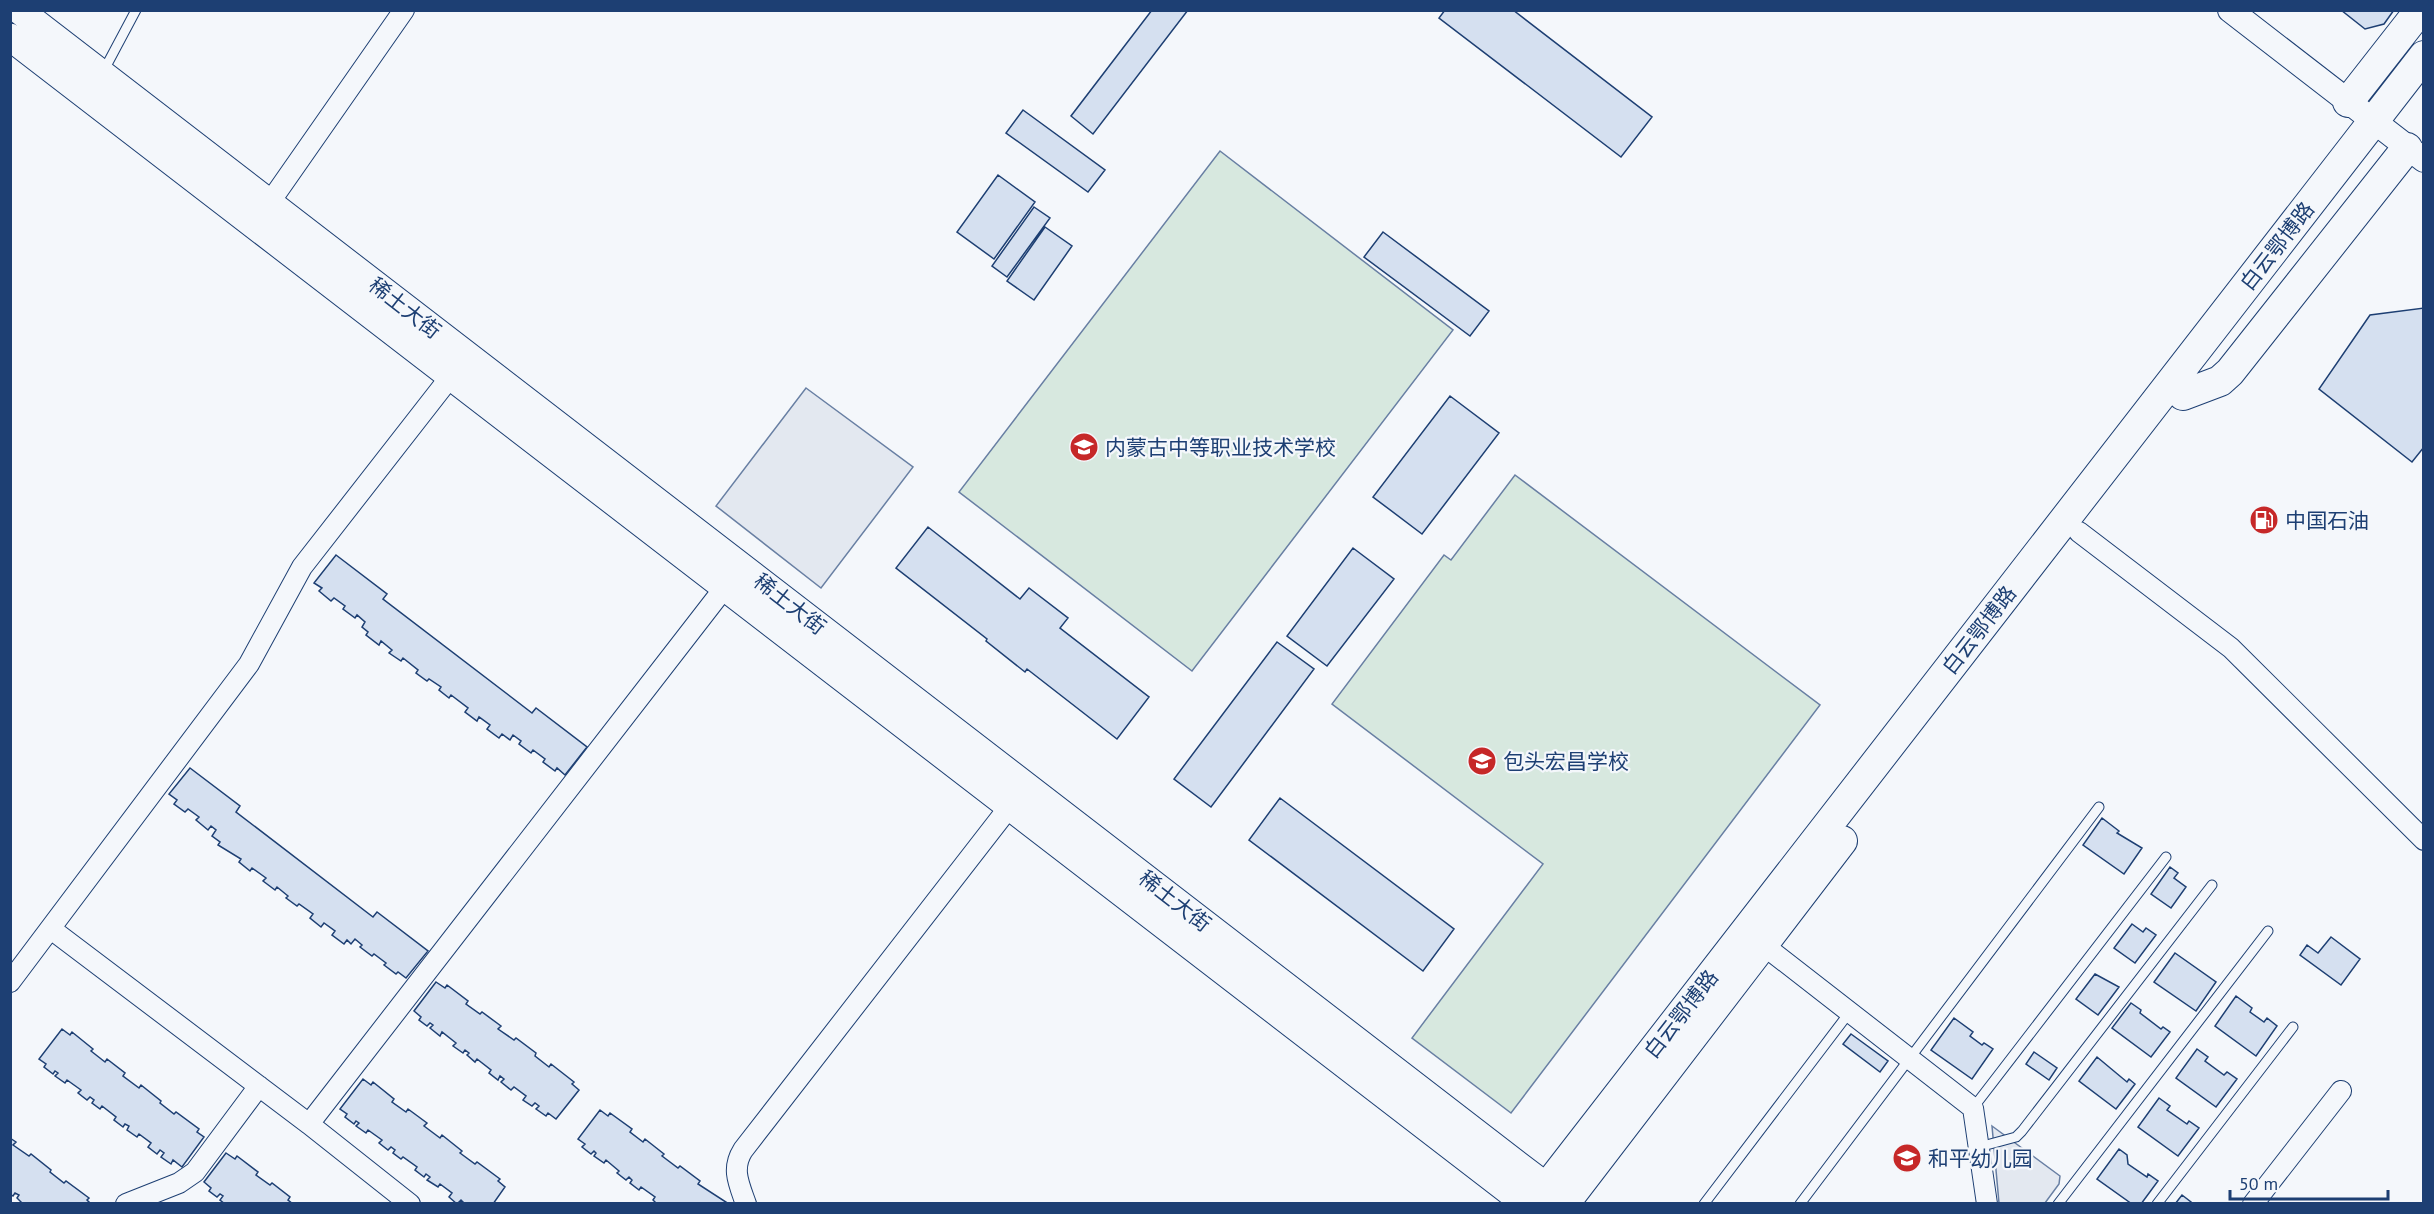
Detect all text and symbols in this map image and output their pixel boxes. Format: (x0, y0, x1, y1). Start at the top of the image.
street label: 白云鄂博路 (2234, 196, 2320, 296)
street label: 稀土大街 (364, 272, 446, 344)
school or university icon: 内蒙古中等职业技术学校 (1068, 431, 1100, 463)
place label: 内蒙古中等职业技术学校 (1105, 434, 1336, 461)
fuel station icon: 中国石油 (2248, 504, 2280, 536)
place label: 中国石油 (2285, 507, 2369, 534)
street label: 稀土大街 (749, 568, 831, 640)
street label: 白云鄂博路 (1936, 580, 2022, 680)
school or university icon: 包头宏昌学校 (1466, 745, 1498, 777)
place label: 包头宏昌学校 (1503, 748, 1629, 775)
street label: 稀土大街 (1134, 865, 1216, 937)
street label: 白云鄂博路 (1638, 964, 1724, 1064)
school or university icon: 和平幼儿园 (1891, 1142, 1923, 1174)
place label: 和平幼儿园 (1928, 1145, 2033, 1172)
scale bar (2230, 1163, 2388, 1201)
text: 50 m (2239, 1172, 2278, 1195)

